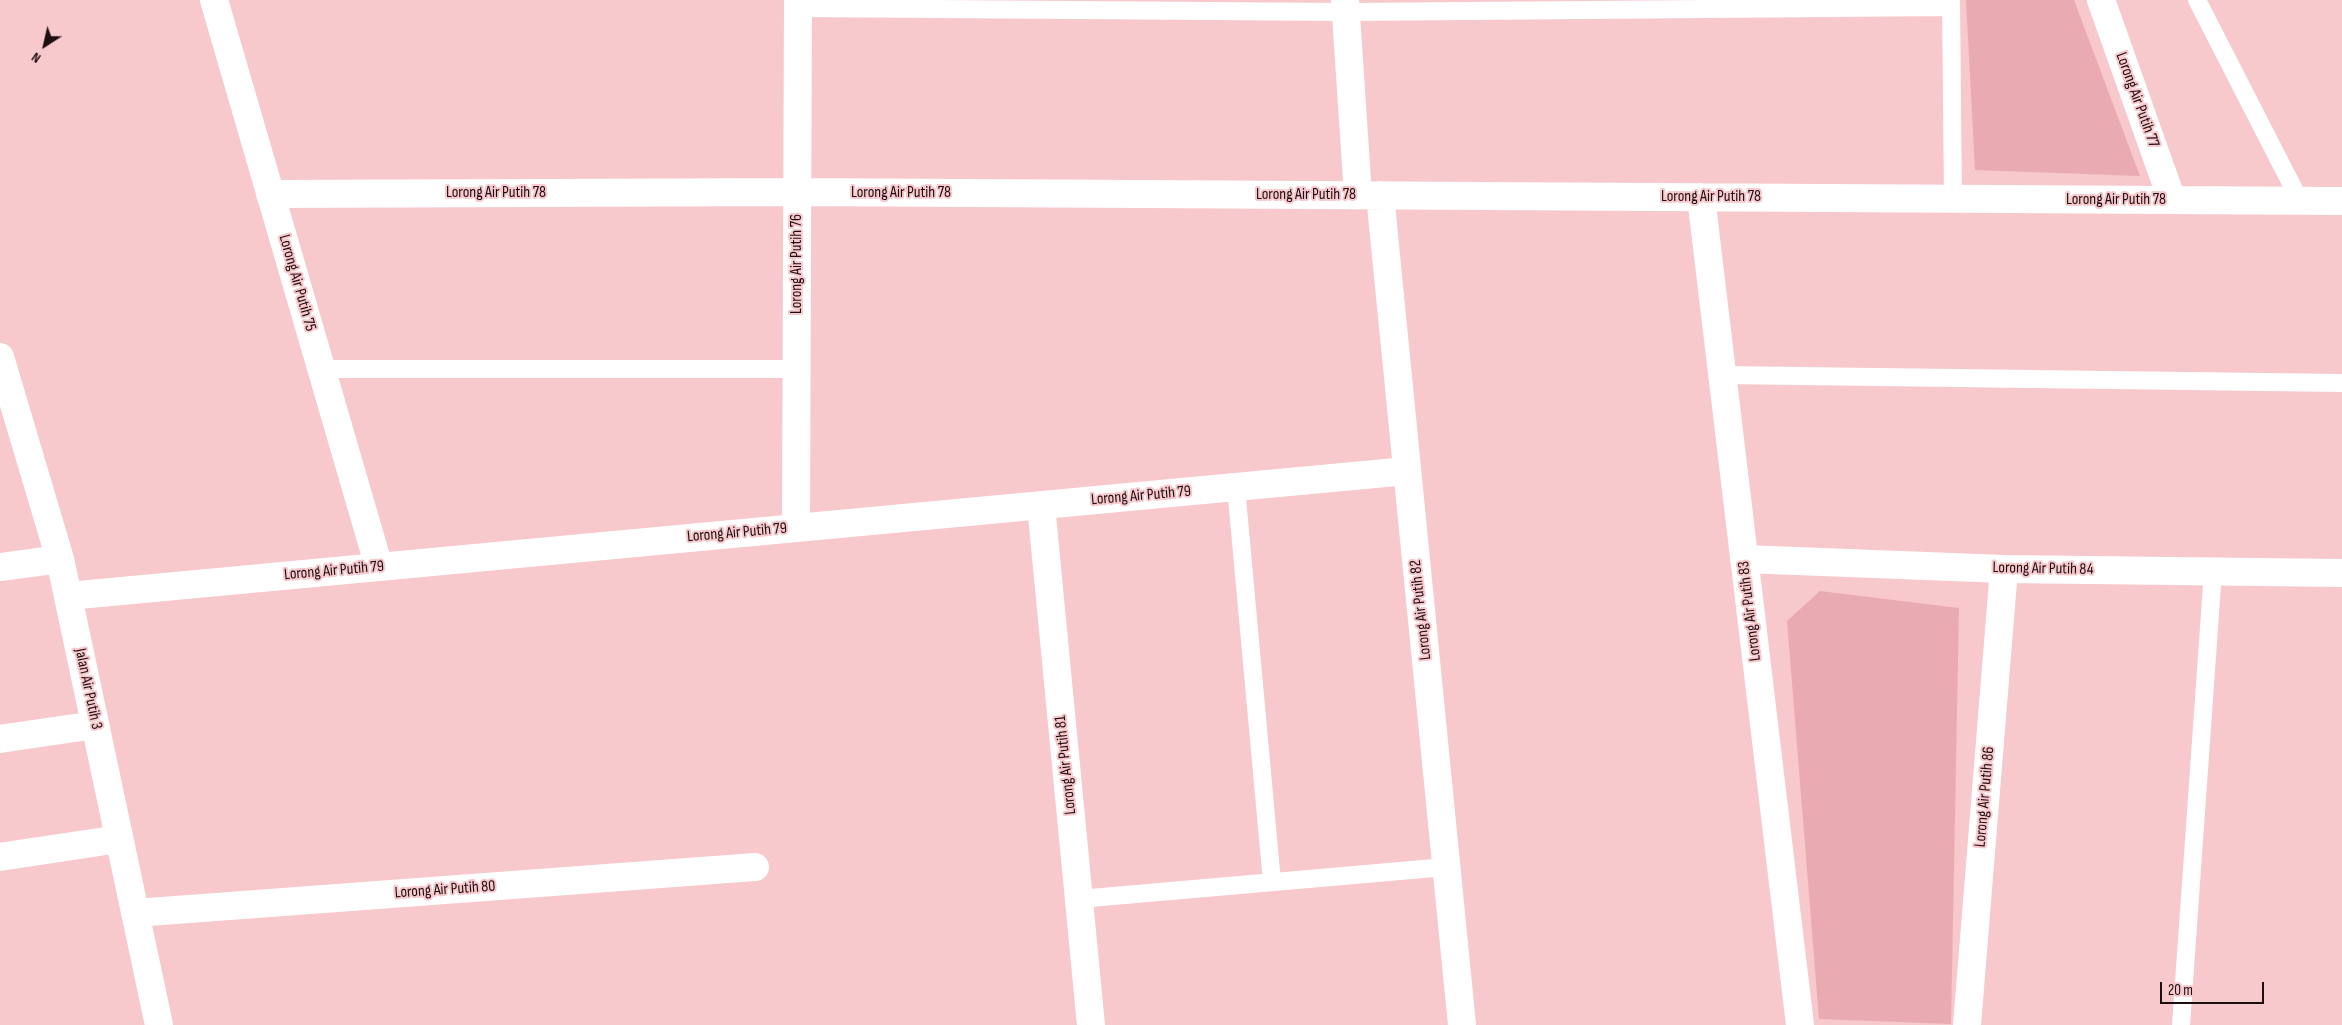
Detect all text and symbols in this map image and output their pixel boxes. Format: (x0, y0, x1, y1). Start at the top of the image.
north arrow (20, 20, 70, 70)
text: N (28, 49, 44, 67)
street label: Lorong Air Putih 77 (2111, 50, 2163, 150)
street label: Lorong Air Putih 78 (446, 183, 546, 203)
street label: Lorong Air Putih 78 (851, 183, 951, 203)
street label: Lorong Air Putih 78 (1256, 185, 1356, 205)
street label: Lorong Air Putih 78 (1661, 187, 1761, 207)
street label: Lorong Air Putih 78 (2066, 190, 2166, 210)
street label: Lorong Air Putih 76 (787, 214, 807, 314)
street label: Lorong Air Putih 75 (274, 232, 320, 334)
street label: Lorong Air Putih 79 (1090, 482, 1192, 510)
street label: Lorong Air Putih 79 (686, 519, 788, 547)
street label: Lorong Air Putih 79 (283, 557, 385, 585)
street label: Lorong Air Putih 82 (1406, 559, 1436, 661)
street label: Lorong Air Putih 84 (1992, 559, 2094, 579)
street label: Lorong Air Putih 83 (1734, 560, 1766, 662)
street label: Jalan Air Putih 3 (70, 647, 106, 731)
street label: Lorong Air Putih 81 (1051, 715, 1081, 815)
street label: Lorong Air Putih 86 (1971, 746, 1999, 848)
street label: Lorong Air Putih 80 (394, 877, 496, 903)
scale bar (2162, 972, 2266, 1004)
text: 20 m (2168, 981, 2193, 1000)

